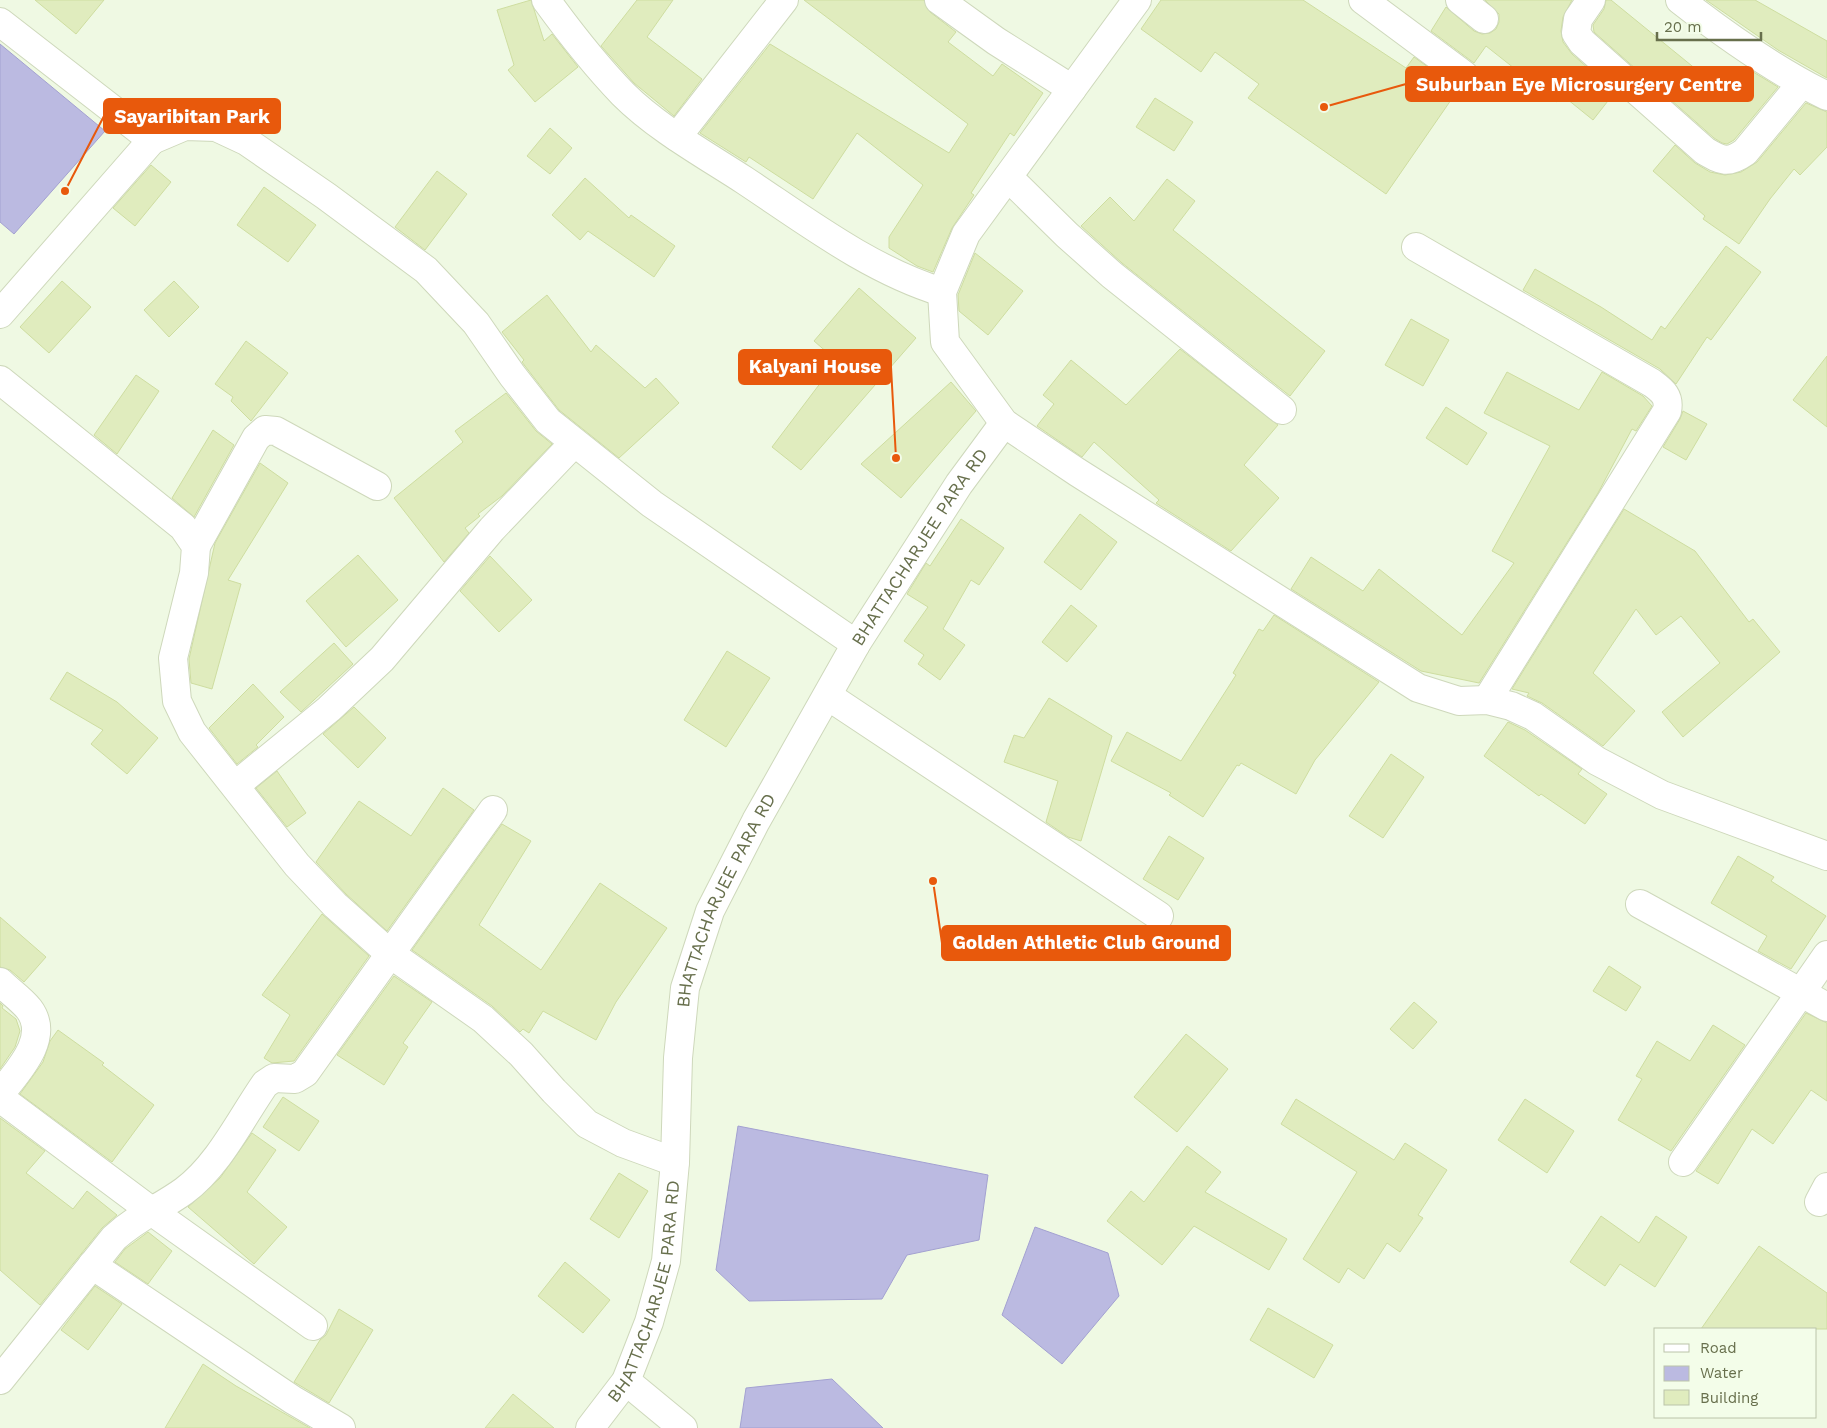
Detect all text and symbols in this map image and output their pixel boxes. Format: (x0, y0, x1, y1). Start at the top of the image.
scale bar (1657, 10, 1761, 42)
text: 20 m (1664, 18, 1702, 36)
callout: Suburban Eye Microsurgery Centre (1406, 67, 1753, 101)
text: Suburban Eye Microsurgery Centre (1416, 73, 1742, 96)
callout: Sayaribitan Park (104, 99, 280, 133)
text: Sayaribitan Park (114, 105, 270, 128)
callout: Kalyani House (739, 350, 891, 384)
text: Kalyani House (749, 355, 881, 378)
street label: BHATTACHARJEE PARA RD (847, 444, 992, 649)
street label: BHATTACHARJEE PARA RD (672, 789, 780, 1009)
callout: Golden Athletic Club Ground (942, 926, 1230, 960)
text: Golden Athletic Club Ground (952, 931, 1220, 954)
street label: BHATTACHARJEE PARA RD (603, 1179, 683, 1406)
legend (1654, 1328, 1817, 1418)
text: Road (1700, 1339, 1737, 1357)
text: Water (1700, 1364, 1743, 1382)
text: Building (1700, 1389, 1758, 1407)

